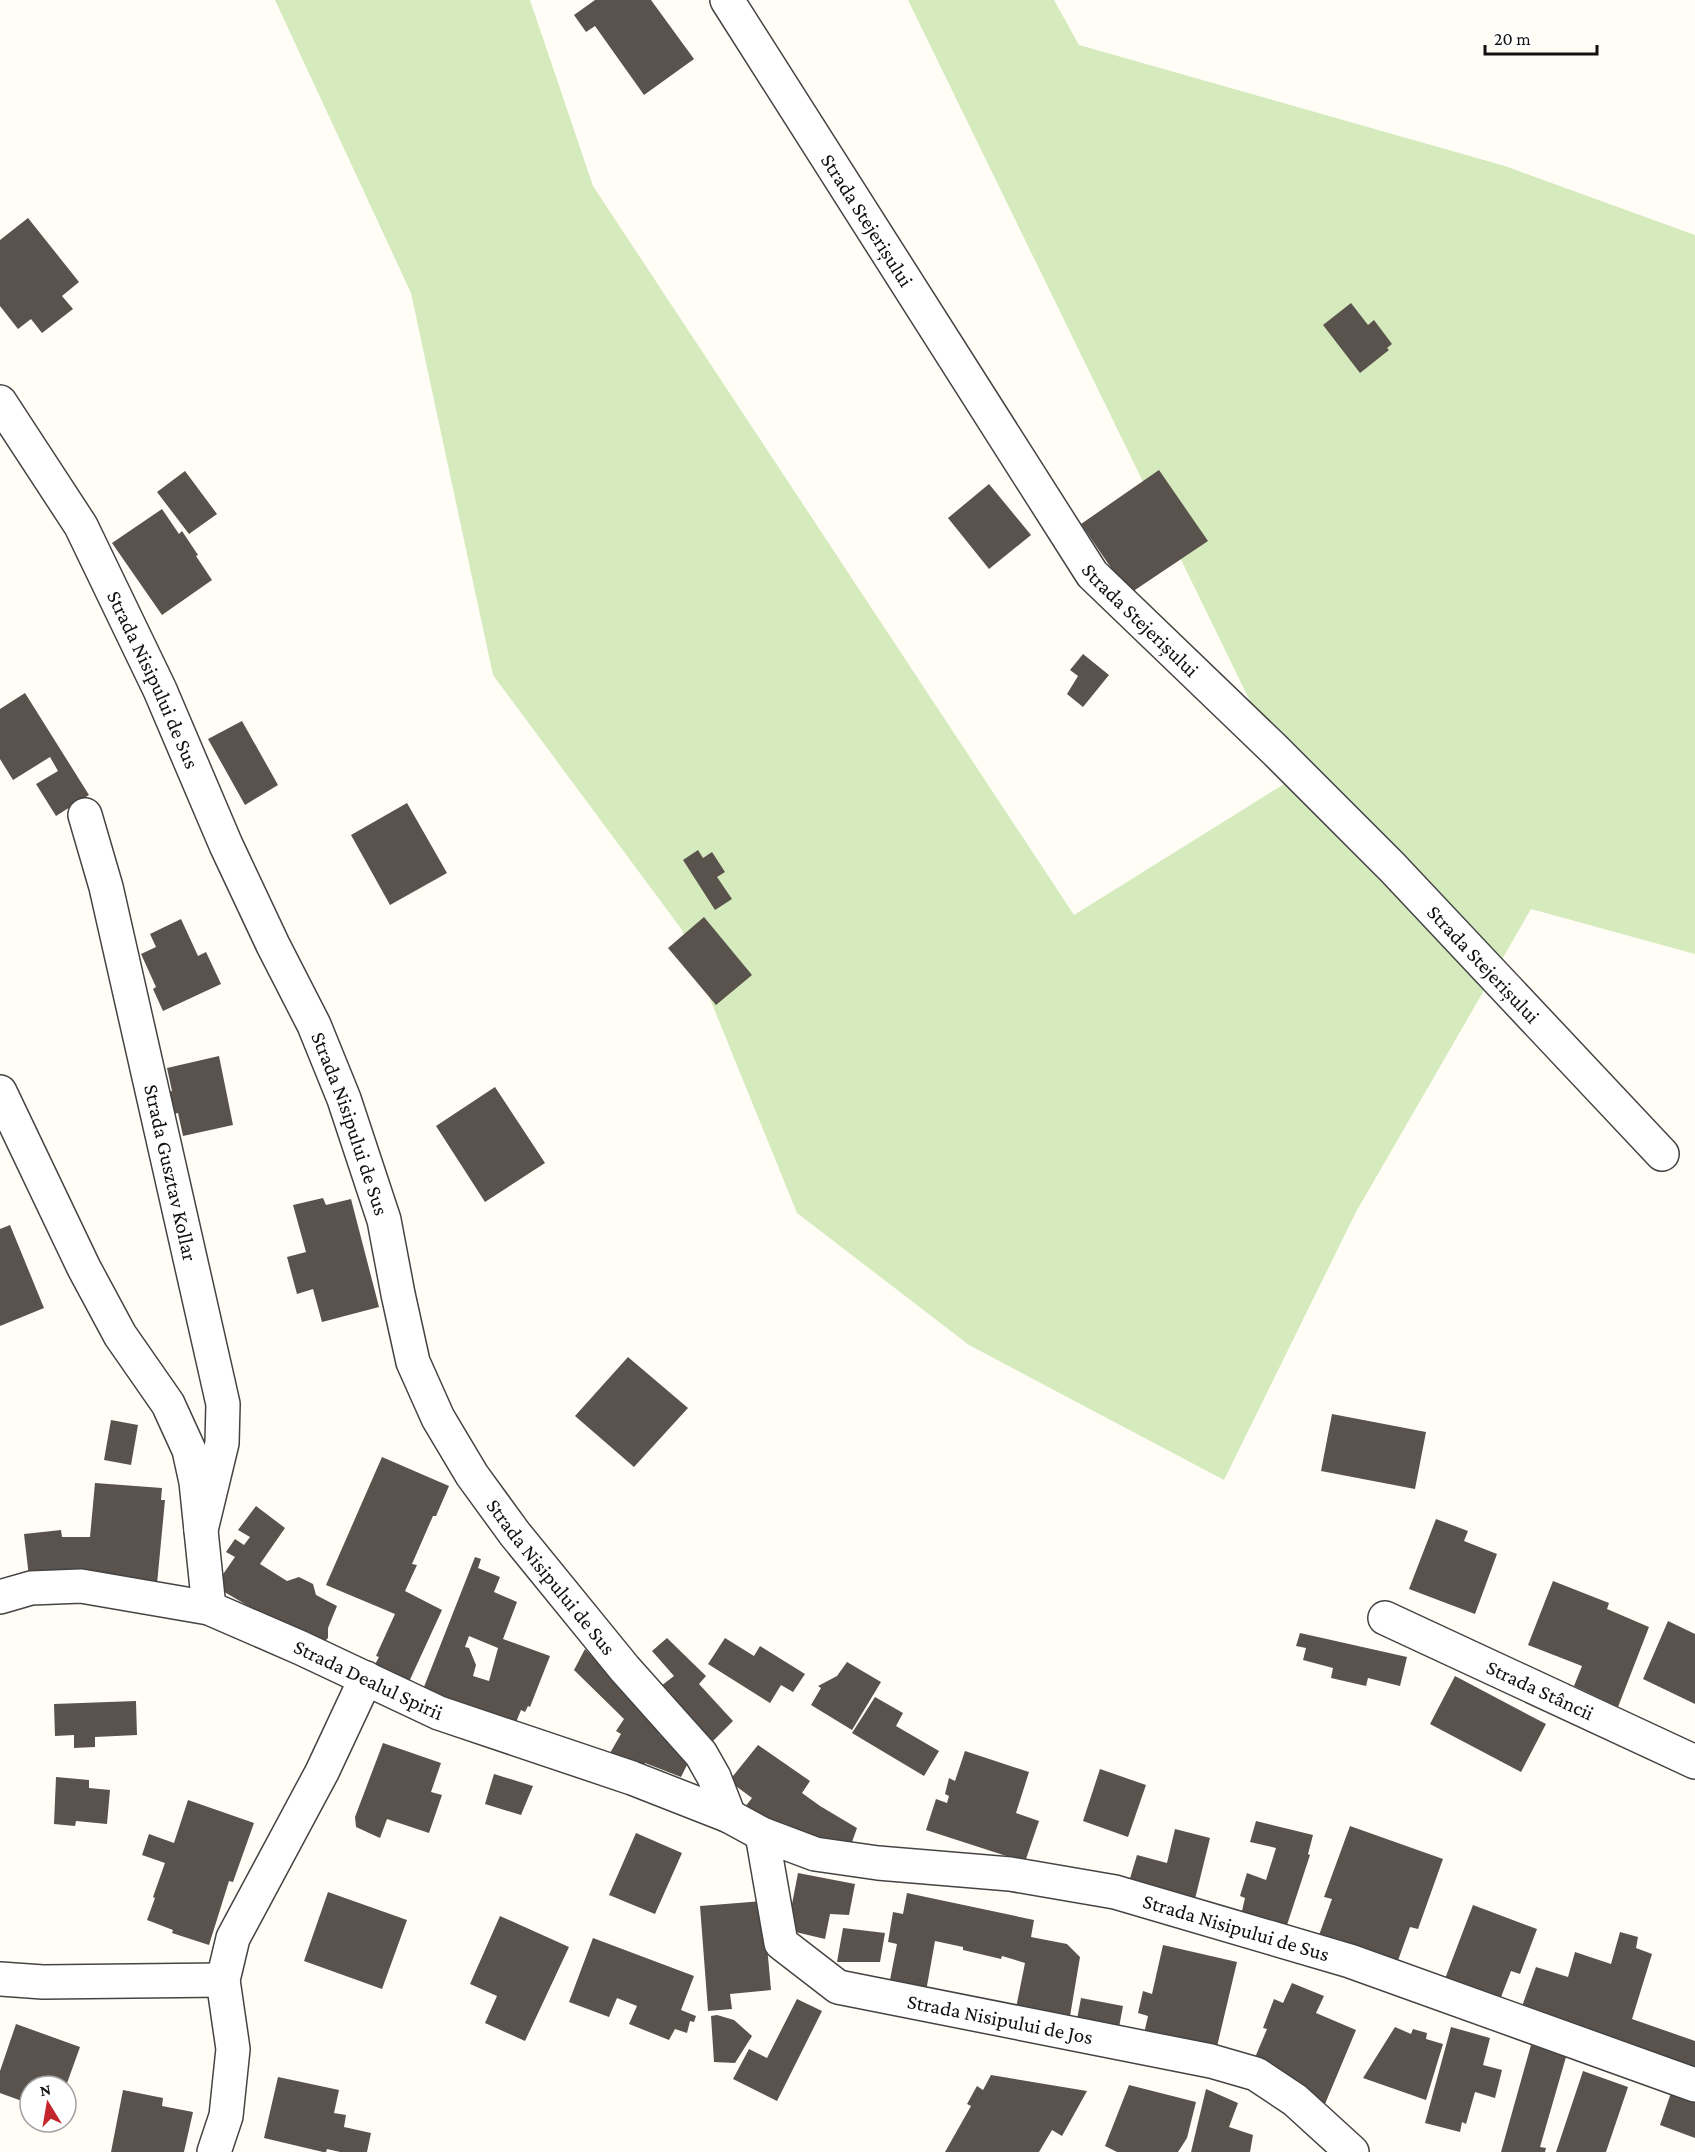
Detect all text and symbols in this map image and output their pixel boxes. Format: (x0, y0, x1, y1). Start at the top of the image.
scale bar (1485, 18, 1598, 56)
text: 20 m (1494, 29, 1531, 49)
street label: Strada Stejerișului (816, 149, 919, 292)
street label: Strada Stejerișului (1077, 559, 1204, 682)
street label: Strada Nisipului de Sus (102, 587, 204, 772)
street label: Strada Stejerișului (1422, 900, 1545, 1029)
street label: Strada Nisipului de Sus (306, 1028, 394, 1218)
street label: Strada Gusztav Kollar (139, 1082, 202, 1264)
street label: Strada Nisipului de Sus (481, 1494, 621, 1660)
street label: Strada Dealul Spirii (290, 1634, 446, 1726)
street label: Strada Stâncii (1483, 1655, 1598, 1726)
street label: Strada Nisipului de Sus (1140, 1889, 1332, 1966)
street label: Strada Nisipului de Jos (905, 1989, 1095, 2049)
north arrow (18, 2074, 78, 2134)
text: N (38, 2080, 52, 2099)

